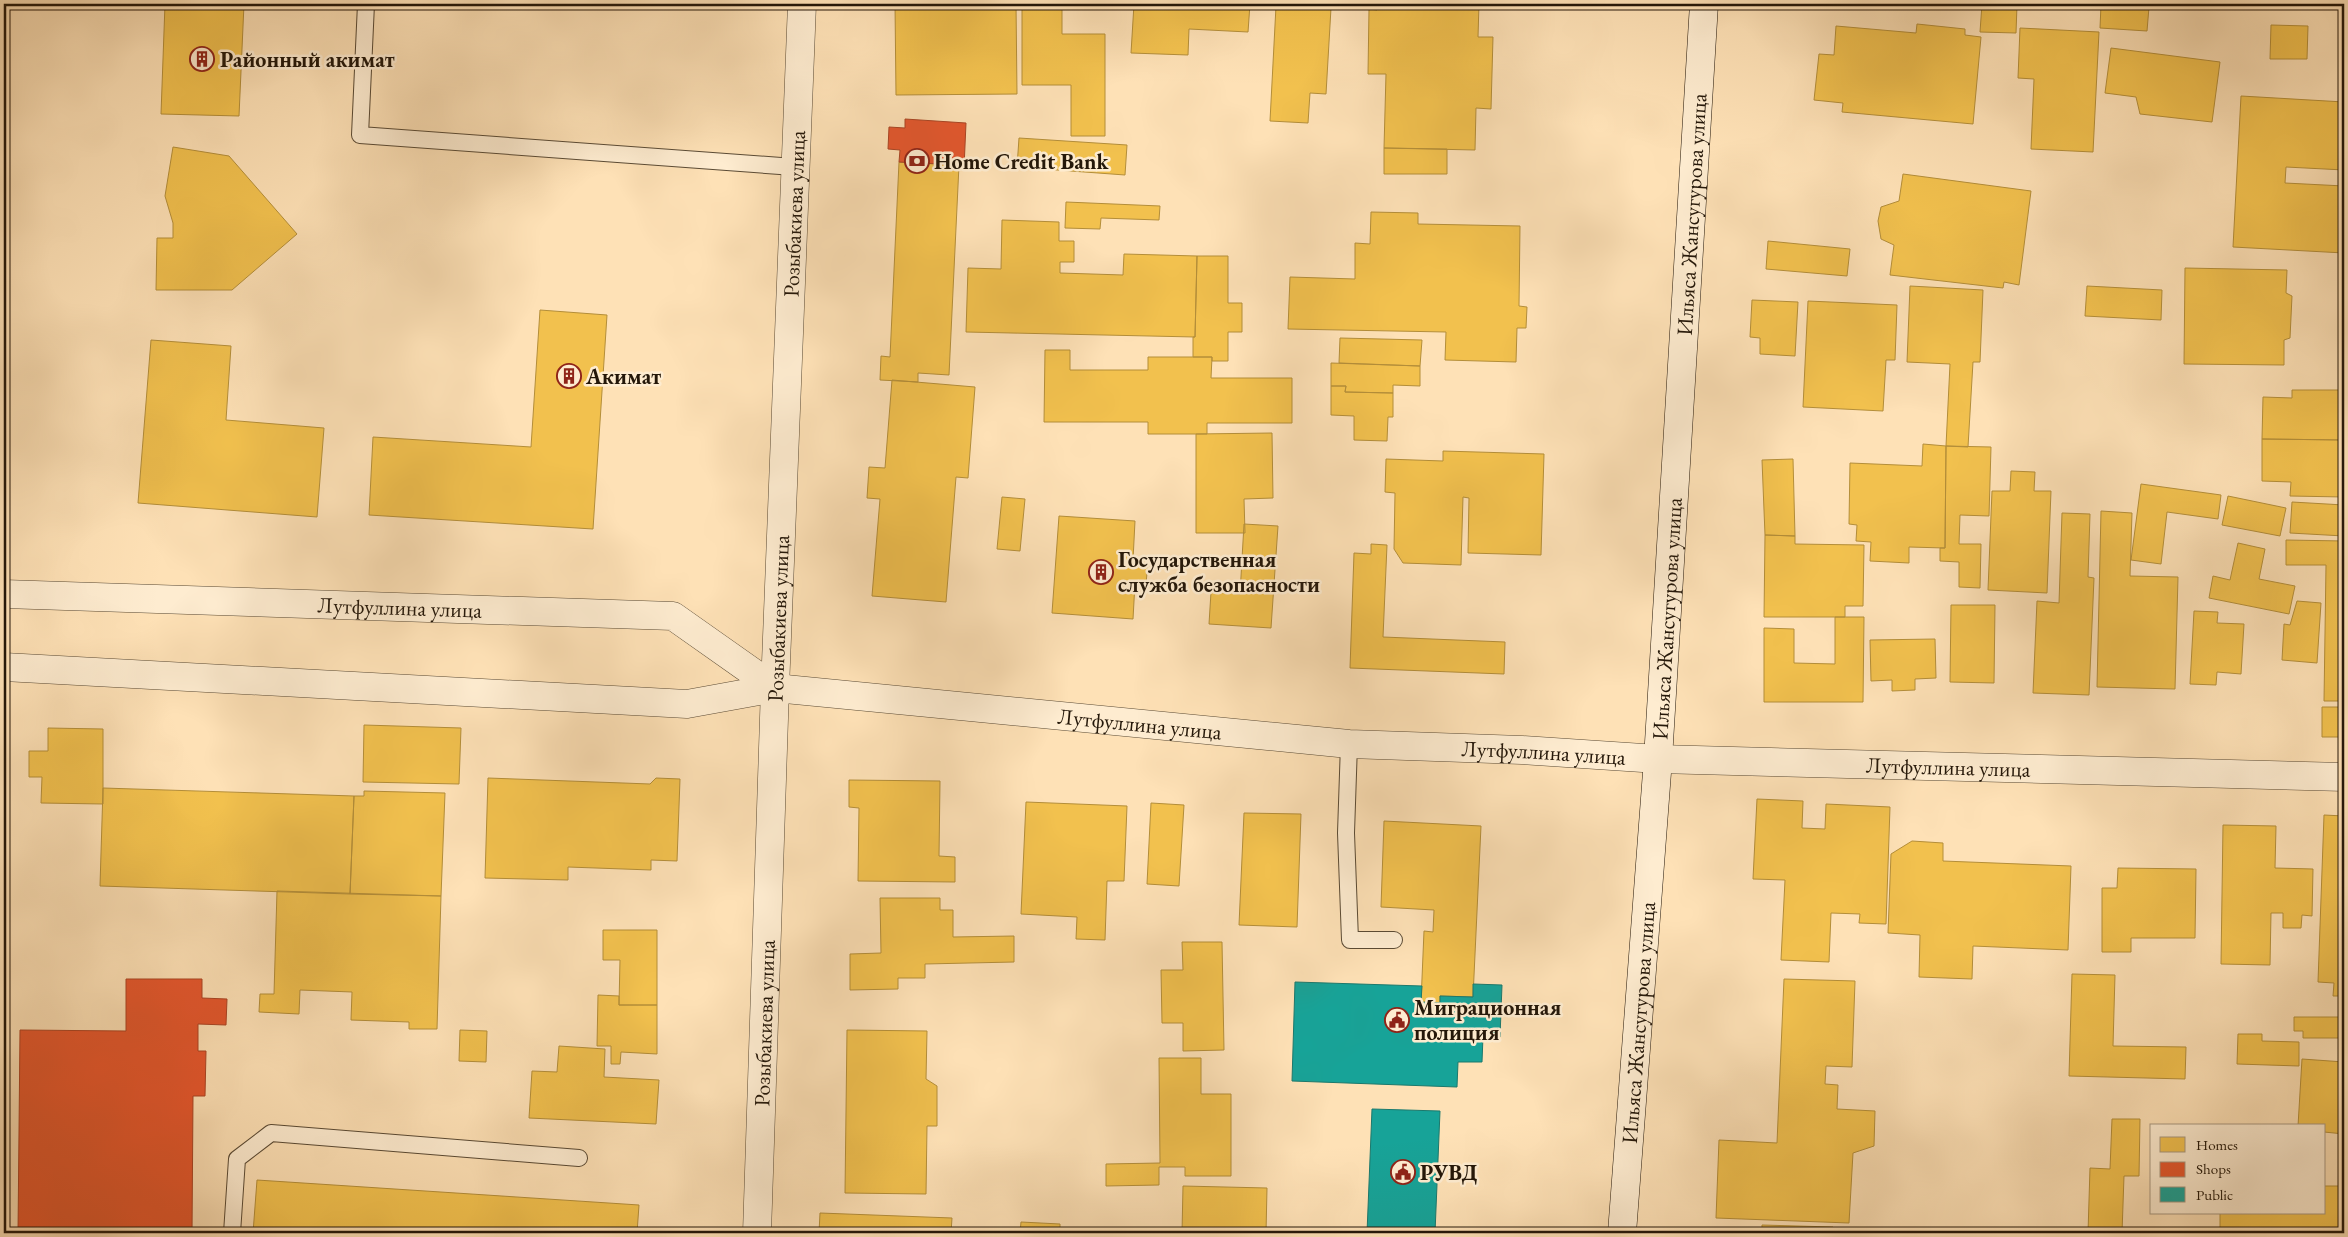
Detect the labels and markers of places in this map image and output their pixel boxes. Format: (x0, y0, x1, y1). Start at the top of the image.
place label: Районный акимат (220, 45, 395, 74)
building icon: Районный акимат (189, 46, 215, 72)
place label: Home Credit Bank (934, 147, 1109, 176)
bank icon: Home Credit Bank (904, 148, 930, 174)
place label: Акимат (585, 362, 661, 391)
building icon: Акимат (556, 363, 582, 389)
place label: Государственная служба безопасности (1118, 545, 1320, 599)
building icon: Государственная служба безопасности (1088, 559, 1114, 585)
place label: Миграционная полиция (1414, 993, 1561, 1047)
public building icon: Миграционная полиция (1384, 1007, 1410, 1033)
place label: РУВД (1420, 1158, 1477, 1187)
public building icon: РУВД (1390, 1159, 1416, 1185)

